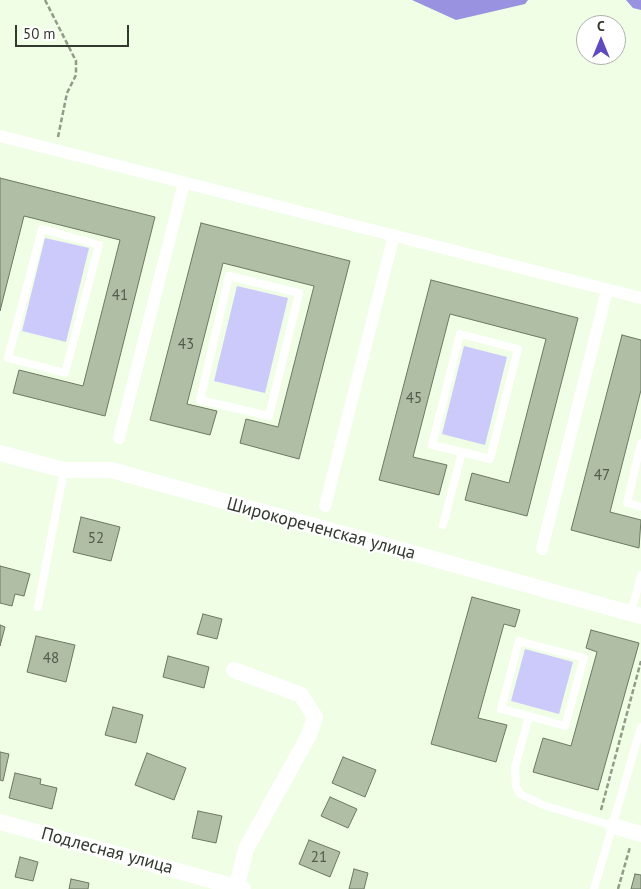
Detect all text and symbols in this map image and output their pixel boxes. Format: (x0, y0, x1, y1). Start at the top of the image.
scale bar (18, 15, 131, 47)
north arrow (576, 15, 626, 65)
text: С (597, 17, 605, 35)
text: 50 m (23, 24, 56, 43)
house number: 41 (112, 287, 128, 305)
house number: 43 (178, 336, 194, 354)
house number: 45 (406, 390, 422, 408)
house number: 47 (594, 467, 610, 485)
street label: Широкореченская улица (224, 493, 418, 565)
house number: 52 (88, 530, 104, 548)
house number: 48 (43, 650, 59, 668)
street label: Подлесная улица (39, 823, 175, 879)
house number: 21 (311, 849, 327, 867)

